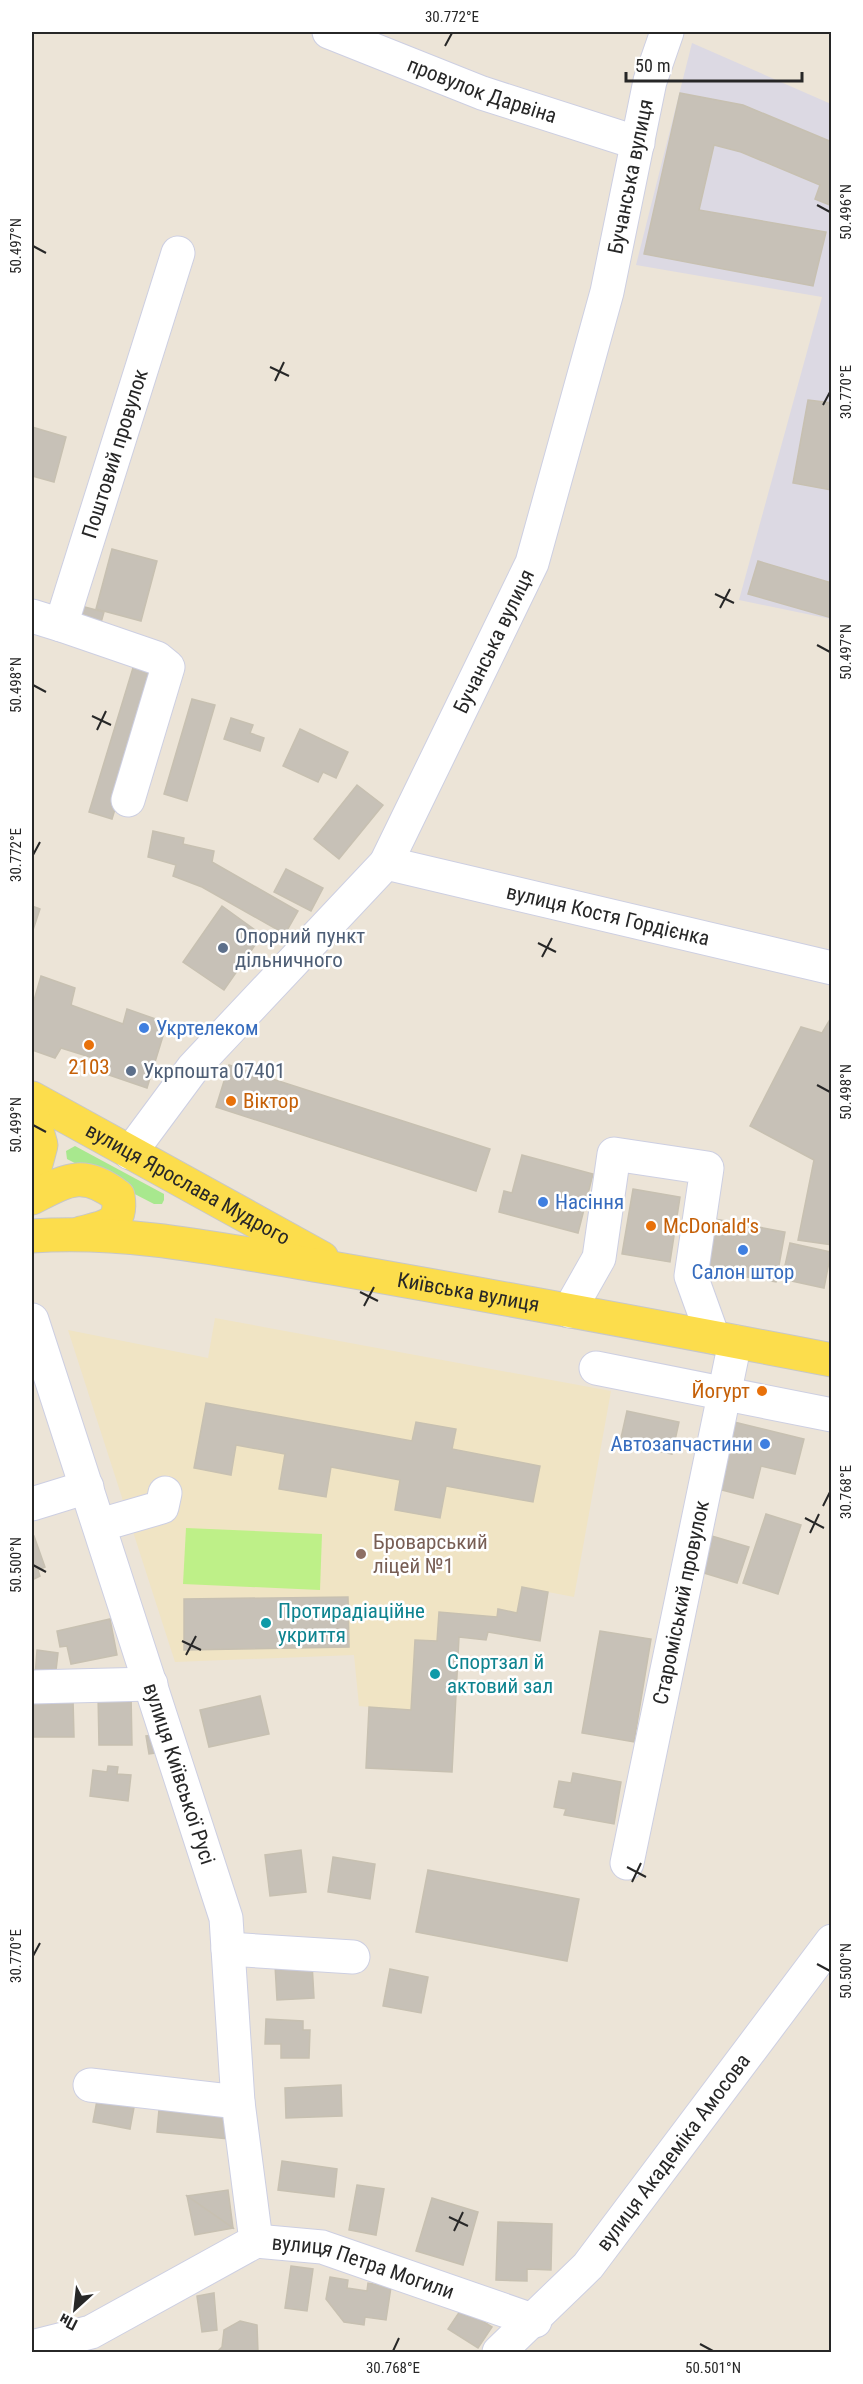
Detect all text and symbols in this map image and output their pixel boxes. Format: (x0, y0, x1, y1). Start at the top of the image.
text: 30.772°E (425, 8, 479, 26)
scale bar (626, 45, 802, 83)
street label: провулок Дарвіна (404, 53, 560, 128)
text: 50 m (635, 55, 670, 76)
street label: Бучанська вулиця (603, 97, 658, 256)
text: 50.496°N (837, 184, 855, 240)
text: 50.497°N (7, 218, 25, 274)
text: 30.770°E (837, 365, 855, 419)
street label: Поштовий провулок (77, 366, 153, 541)
street label: Бучанська вулиця (449, 565, 539, 717)
text: 50.497°N (837, 624, 855, 680)
text: 50.498°N (7, 657, 25, 713)
text: 30.772°E (7, 828, 25, 882)
street label: вулиця Костя Гордієнка (504, 880, 712, 951)
place label: Опорний пункт дільничного (235, 924, 365, 972)
marker: Опорний пункт дільничного (216, 941, 230, 955)
place label: Укртелеком (156, 1016, 259, 1040)
marker: Укртелеком (137, 1021, 151, 1035)
marker: 2103 (82, 1038, 96, 1052)
place label: 2103 (68, 1055, 110, 1079)
place label: Укрпошта 07401 (143, 1059, 285, 1083)
marker: Укрпошта 07401 (124, 1064, 138, 1078)
text: 50.498°N (837, 1064, 855, 1120)
place label: Віктор (243, 1089, 299, 1113)
marker: Віктор (224, 1094, 238, 1108)
text: 50.499°N (7, 1097, 25, 1153)
street label: вулиця Ярослава Мудрого (82, 1118, 294, 1250)
place label: Насіння (555, 1190, 624, 1214)
marker: Насіння (536, 1195, 550, 1209)
place label: McDonald's (663, 1214, 759, 1238)
marker: McDonald's (644, 1219, 658, 1233)
marker: Салон штор (736, 1243, 750, 1257)
place label: Салон штор (692, 1260, 794, 1284)
street label: Київська вулиця (395, 1268, 541, 1317)
place label: Йогурт (691, 1379, 750, 1403)
marker: Йогурт (755, 1384, 769, 1398)
place label: Автозапчастини (610, 1432, 753, 1456)
marker: Автозапчастини (758, 1437, 772, 1451)
text: 30.768°E (837, 1465, 855, 1519)
street label: Староміський провулок (648, 1498, 714, 1707)
place label: Броварський ліцей №1 (373, 1530, 488, 1578)
text: 50.500°N (7, 1537, 25, 1593)
marker: Броварський ліцей №1 (354, 1547, 368, 1561)
place label: Протирадіаційне укриття (278, 1599, 425, 1647)
marker: Протирадіаційне укриття (259, 1616, 273, 1630)
place label: Спортзал й актовий зал (447, 1650, 553, 1698)
marker: Спортзал й актовий зал (428, 1667, 442, 1681)
street label: вулиця Київської Русі (139, 1680, 220, 1867)
text: 30.770°E (7, 1929, 25, 1983)
text: 50.500°N (837, 1943, 855, 1999)
street label: вулиця Академіка Амосова (592, 2049, 755, 2256)
street label: вулиця Петра Могили (271, 2230, 457, 2304)
north arrow (45, 2279, 105, 2339)
text: Пн (56, 2309, 81, 2334)
text: 30.768°E (366, 2359, 420, 2377)
text: 50.501°N (685, 2359, 741, 2377)

